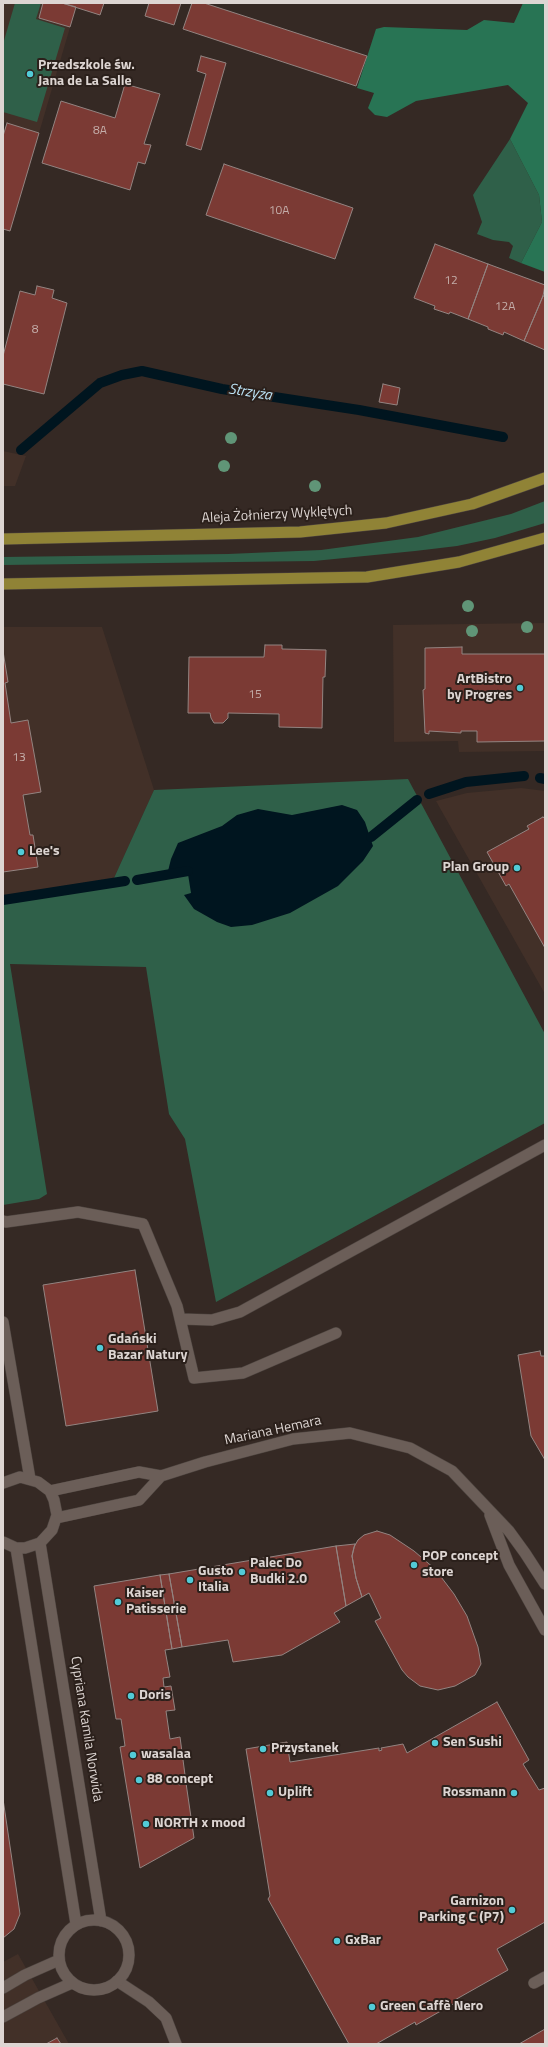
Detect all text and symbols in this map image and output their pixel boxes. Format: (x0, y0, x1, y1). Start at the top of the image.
place label: Przedszkole św. Jana de La Salle (38, 58, 135, 90)
marker: Przedszkole św. Jana de La Salle (25, 69, 35, 79)
house number: 8A (93, 124, 107, 138)
house number: 10A (269, 204, 289, 218)
house number: 12 (444, 274, 458, 288)
house number: 12A (495, 300, 515, 314)
house number: 8 (32, 323, 38, 337)
water label: Strzyża (227, 381, 273, 405)
street label: Aleja Żołnierzy Wyklętych (201, 503, 353, 527)
place label: ArtBistro by Progres (447, 672, 512, 704)
marker: ArtBistro by Progres (515, 683, 525, 693)
house number: 15 (248, 688, 262, 702)
house number: 13 (12, 751, 26, 765)
place label: Lee's (29, 844, 60, 860)
marker: Lee's (16, 847, 26, 857)
place label: Plan Group (442, 860, 509, 876)
marker: Plan Group (512, 863, 522, 873)
place label: Gdański Bazar Natury (108, 1332, 187, 1364)
marker: Gdański Bazar Natury (95, 1343, 105, 1353)
street label: Mariana Hemara (223, 1413, 323, 1449)
place label: POP concept store (422, 1549, 498, 1582)
place label: Palec Do Budki 2.0 (250, 1556, 307, 1588)
marker: POP concept store (409, 1560, 419, 1570)
place label: Gusto Italia (198, 1564, 233, 1596)
marker: Palec Do Budki 2.0 (237, 1567, 247, 1577)
marker: Gusto Italia (185, 1575, 195, 1585)
place label: Kaiser Patisserie (126, 1586, 186, 1618)
marker: Kaiser Patisserie (113, 1597, 123, 1607)
street label: Cypriana Kamila Norwida (66, 1655, 106, 1803)
place label: Doris (139, 1688, 171, 1704)
marker: Doris (126, 1691, 136, 1701)
place label: Sen Sushi (443, 1735, 502, 1751)
marker: Sen Sushi (430, 1738, 440, 1748)
place label: Przystanek (271, 1741, 339, 1757)
marker: Przystanek (258, 1744, 268, 1754)
place label: wasalaa (141, 1747, 191, 1763)
marker: wasalaa (128, 1750, 138, 1760)
place label: 88 concept (147, 1772, 213, 1788)
marker: 88 concept (134, 1775, 144, 1785)
place label: Uplift (278, 1785, 312, 1801)
place label: Rossmann (442, 1785, 506, 1801)
marker: Uplift (265, 1788, 275, 1798)
marker: Rossmann (509, 1788, 519, 1798)
place label: NORTH x mood (154, 1816, 245, 1832)
marker: NORTH x mood (141, 1819, 151, 1829)
place label: Garnizon Parking C (P7) (419, 1894, 504, 1926)
marker: Garnizon Parking C (P7) (507, 1905, 517, 1915)
place label: GxBar (345, 1933, 381, 1949)
marker: GxBar (332, 1936, 342, 1946)
place label: Green Caffè Nero (380, 1999, 483, 2015)
marker: Green Caffè Nero (367, 2002, 377, 2012)

